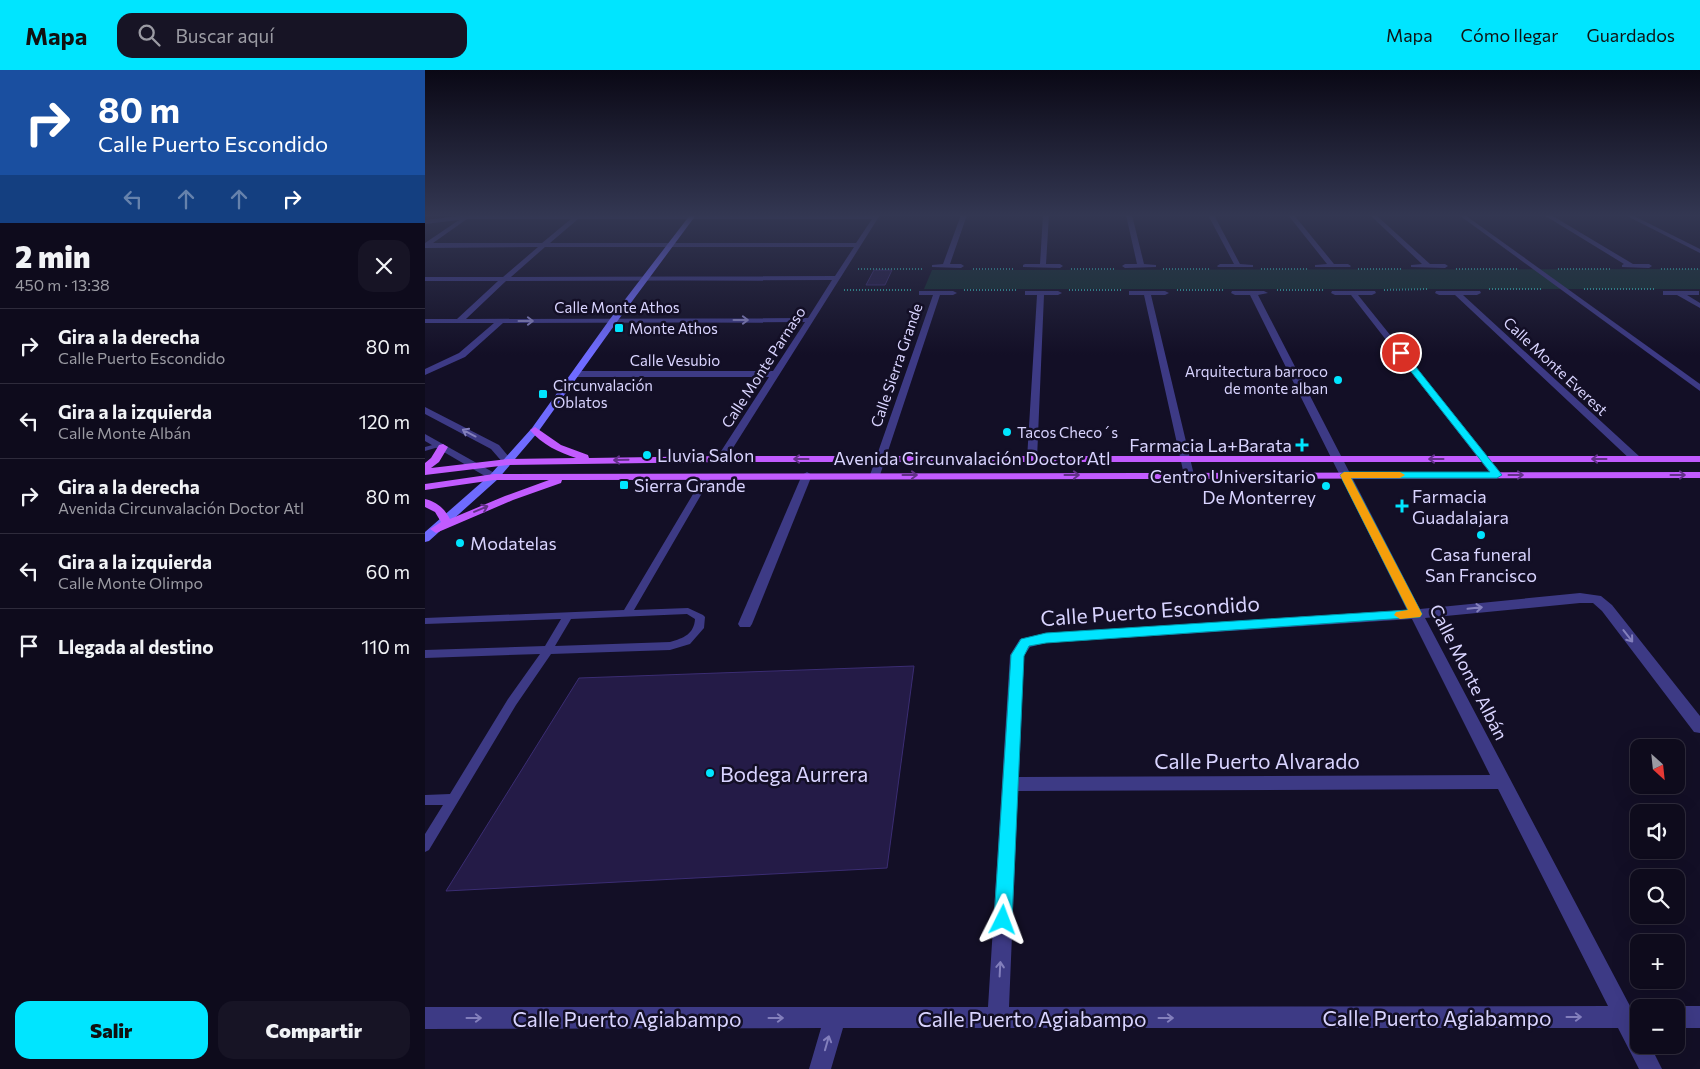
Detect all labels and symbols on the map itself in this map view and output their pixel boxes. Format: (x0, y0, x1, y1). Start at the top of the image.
street label: Calle Monte Athos (554, 298, 680, 316)
street label: Calle Sierra Grande (866, 301, 926, 429)
street label: Calle Monte Parnaso (717, 303, 809, 431)
street label: Calle Monte Everest (1500, 313, 1612, 419)
one-way arrow (732, 315, 749, 325)
one-way arrow (518, 316, 534, 326)
place label: Monte Athos (629, 319, 718, 337)
marker: Monte Athos (613, 322, 625, 334)
pin (1380, 332, 1422, 374)
street label: Calle Vesubio (630, 351, 720, 369)
place label: Arquitectura barroco de monte alban (1185, 362, 1328, 397)
marker: Arquitectura barroco de monte alban (1332, 374, 1344, 386)
place label: Circunvalación Oblatos (553, 376, 653, 411)
marker: Circunvalación Oblatos (537, 388, 549, 400)
place label: Tacos Checo´s (1017, 423, 1118, 441)
marker: Tacos Checo´s (1001, 426, 1013, 438)
one-way arrow (462, 428, 477, 438)
place label: Farmacia La+Barata (1129, 434, 1292, 456)
marker: Farmacia La+Barata (1296, 439, 1308, 451)
place label: Lluvia Salon (657, 444, 754, 466)
street label: Avenida Circunvalación Doctor Atl (834, 447, 1110, 469)
marker: Lluvia Salon (641, 449, 653, 461)
one-way arrow (794, 454, 810, 464)
one-way arrow (1429, 454, 1445, 464)
one-way arrow (1591, 454, 1608, 464)
one-way arrow (614, 455, 630, 465)
place label: Centro Universitario De Monterrey (1150, 465, 1316, 508)
one-way arrow (902, 470, 918, 480)
one-way arrow (1064, 470, 1080, 480)
one-way arrow (1507, 470, 1523, 480)
one-way arrow (1670, 470, 1686, 480)
place label: Sierra Grande (634, 474, 746, 496)
marker: Sierra Grande (618, 479, 630, 491)
marker: Centro Universitario De Monterrey (1320, 480, 1332, 492)
place label: Farmacia Guadalajara (1412, 485, 1509, 528)
marker: Farmacia Guadalajara (1396, 500, 1408, 512)
one-way arrow (473, 504, 488, 514)
marker: Casa funeral San Francisco (1475, 529, 1487, 541)
place label: Modatelas (470, 532, 557, 554)
marker: Modatelas (454, 537, 466, 549)
place label: Casa funeral San Francisco (1425, 543, 1537, 586)
street label: Calle Puerto Escondido (1040, 590, 1260, 630)
street label: Calle Monte Albán (1425, 600, 1513, 744)
one-way arrow (1466, 603, 1482, 613)
one-way arrow (1623, 629, 1634, 642)
north arrow (1630, 739, 1685, 794)
street label: Calle Puerto Alvarado (1154, 748, 1360, 773)
place label: Bodega Aurrera (720, 761, 868, 786)
marker: Bodega Aurrera (704, 767, 716, 779)
position arrow (976, 893, 1028, 945)
one-way arrow (996, 962, 1005, 978)
street label: Calle Puerto Agiabampo (1322, 1005, 1552, 1030)
street label: Calle Puerto Agiabampo (512, 1006, 742, 1031)
street label: Calle Puerto Agiabampo (917, 1006, 1147, 1031)
one-way arrow (1565, 1012, 1581, 1022)
one-way arrow (465, 1013, 481, 1023)
one-way arrow (768, 1013, 784, 1023)
one-way arrow (1158, 1013, 1174, 1023)
one-way arrow (823, 1036, 833, 1052)

